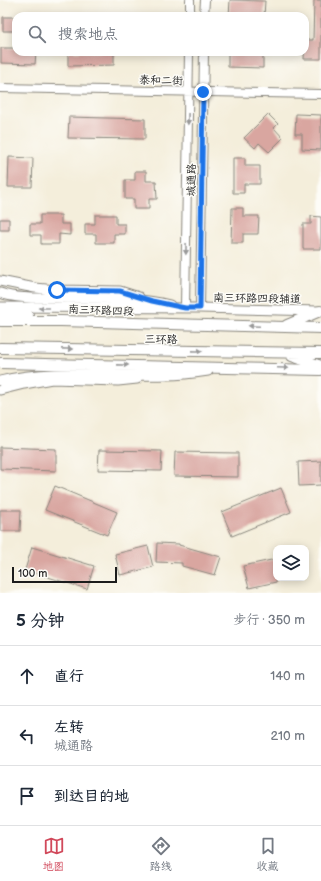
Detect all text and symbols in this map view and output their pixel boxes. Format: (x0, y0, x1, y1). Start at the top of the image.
search box (12, 12, 309, 56)
icon: search (26, 23, 48, 45)
text: 搜索地点 (58, 25, 118, 44)
street label: 泰和二街 (139, 74, 184, 87)
route end (194, 83, 212, 101)
one-way arrow (185, 113, 191, 126)
street label: 城通路 (185, 163, 198, 197)
one-way arrow (183, 243, 189, 256)
route start (48, 281, 66, 299)
street label: 南三环路四段辅道 (213, 291, 301, 306)
street label: 南三环路四段 (68, 303, 134, 318)
one-way arrow (38, 304, 50, 311)
one-way arrow (247, 323, 260, 329)
street label: 三环路 (144, 333, 178, 346)
one-way arrow (61, 346, 74, 352)
one-way arrow (191, 348, 203, 355)
one-way arrow (117, 362, 130, 368)
one-way arrow (277, 365, 289, 372)
map controls (273, 545, 309, 581)
button: layers (273, 545, 309, 581)
scale bar (12, 565, 117, 584)
text: 100 m (18, 567, 47, 580)
text: 5 分钟 (16, 611, 64, 631)
text: 步行 · 350 m (233, 612, 305, 628)
icon: ahead (16, 665, 38, 687)
text: 直行 (54, 667, 84, 686)
text: 140 m (270, 668, 305, 684)
text: 左转 (54, 718, 84, 737)
icon: left (16, 725, 38, 747)
text: 210 m (271, 728, 305, 744)
text: 城通路 (54, 738, 93, 754)
icon: arrive (16, 785, 38, 807)
text: 到达目的地 (54, 787, 129, 806)
tab: 地图 (43, 835, 65, 873)
tab: 路线 (150, 835, 172, 873)
tab: 收藏 (257, 835, 279, 873)

